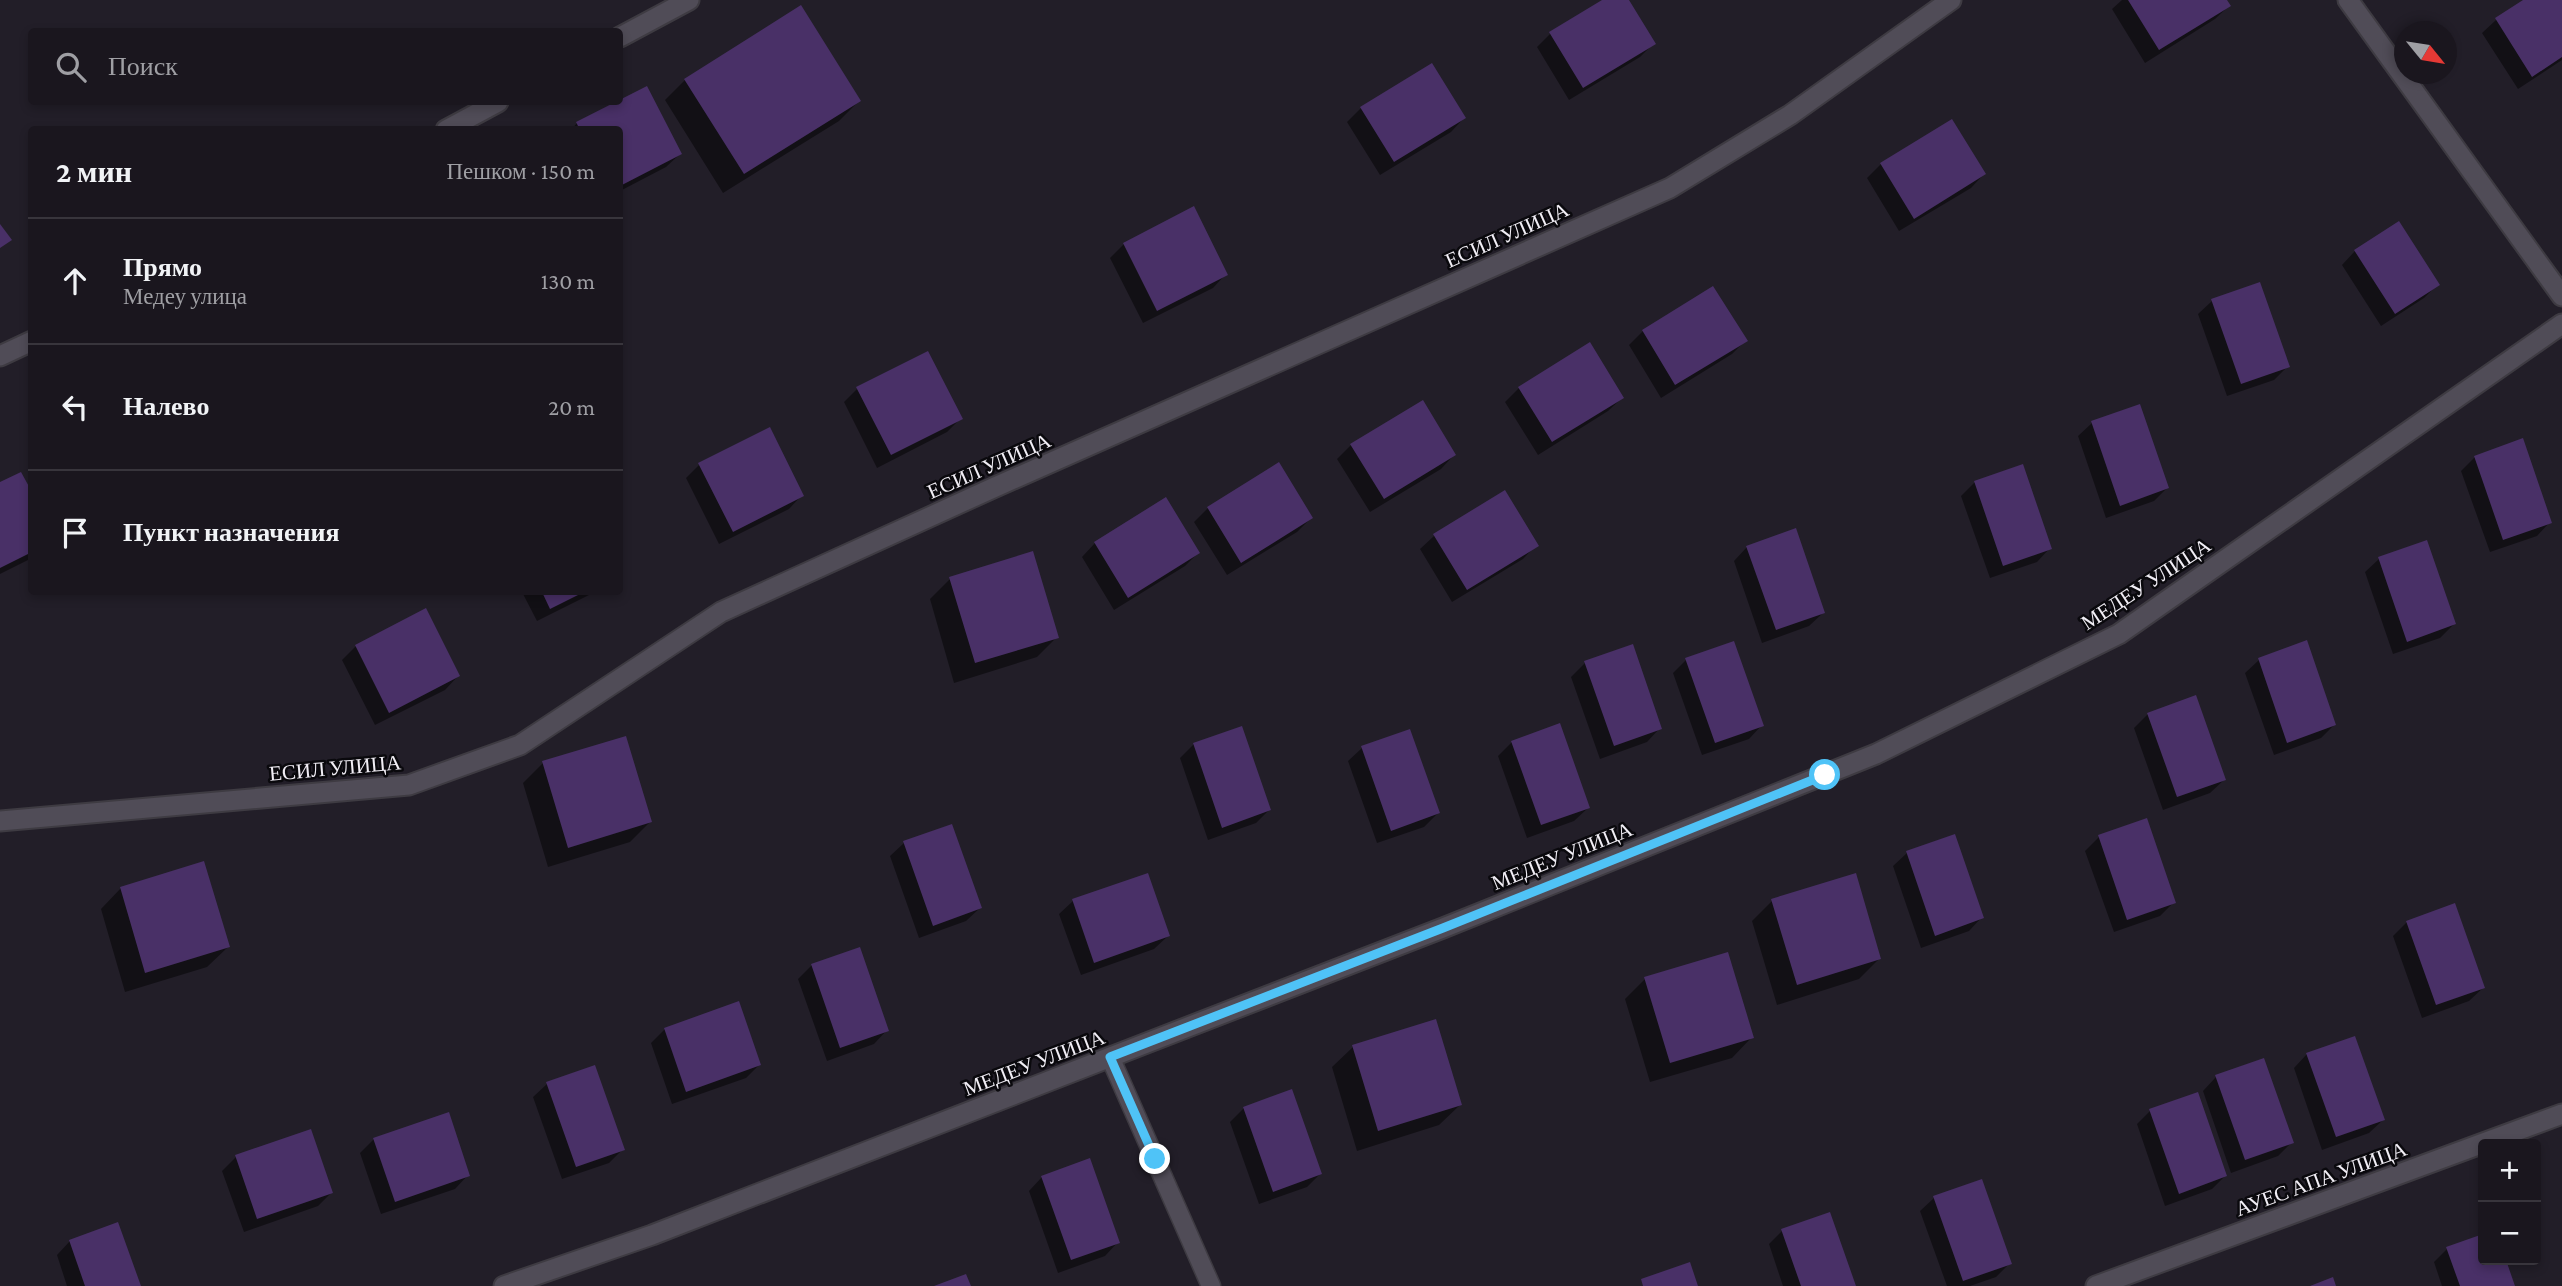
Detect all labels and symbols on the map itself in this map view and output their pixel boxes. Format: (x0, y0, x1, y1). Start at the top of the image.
north arrow (2394, 21, 2457, 84)
street label: ЕСИЛ УЛИЦА (1442, 197, 1573, 273)
street label: ЕСИЛ УЛИЦА (924, 428, 1055, 504)
street label: МЕДЕУ УЛИЦА (2077, 533, 2216, 635)
street label: ЕСИЛ УЛИЦА (268, 750, 403, 786)
route start (1809, 759, 1840, 790)
street label: МЕДЕУ УЛИЦА (1488, 817, 1637, 895)
street label: МЕДЕУ УЛИЦА (960, 1025, 1109, 1101)
street label: АУЕС АПА УЛИЦА (2232, 1137, 2411, 1221)
route end (1139, 1143, 1170, 1174)

